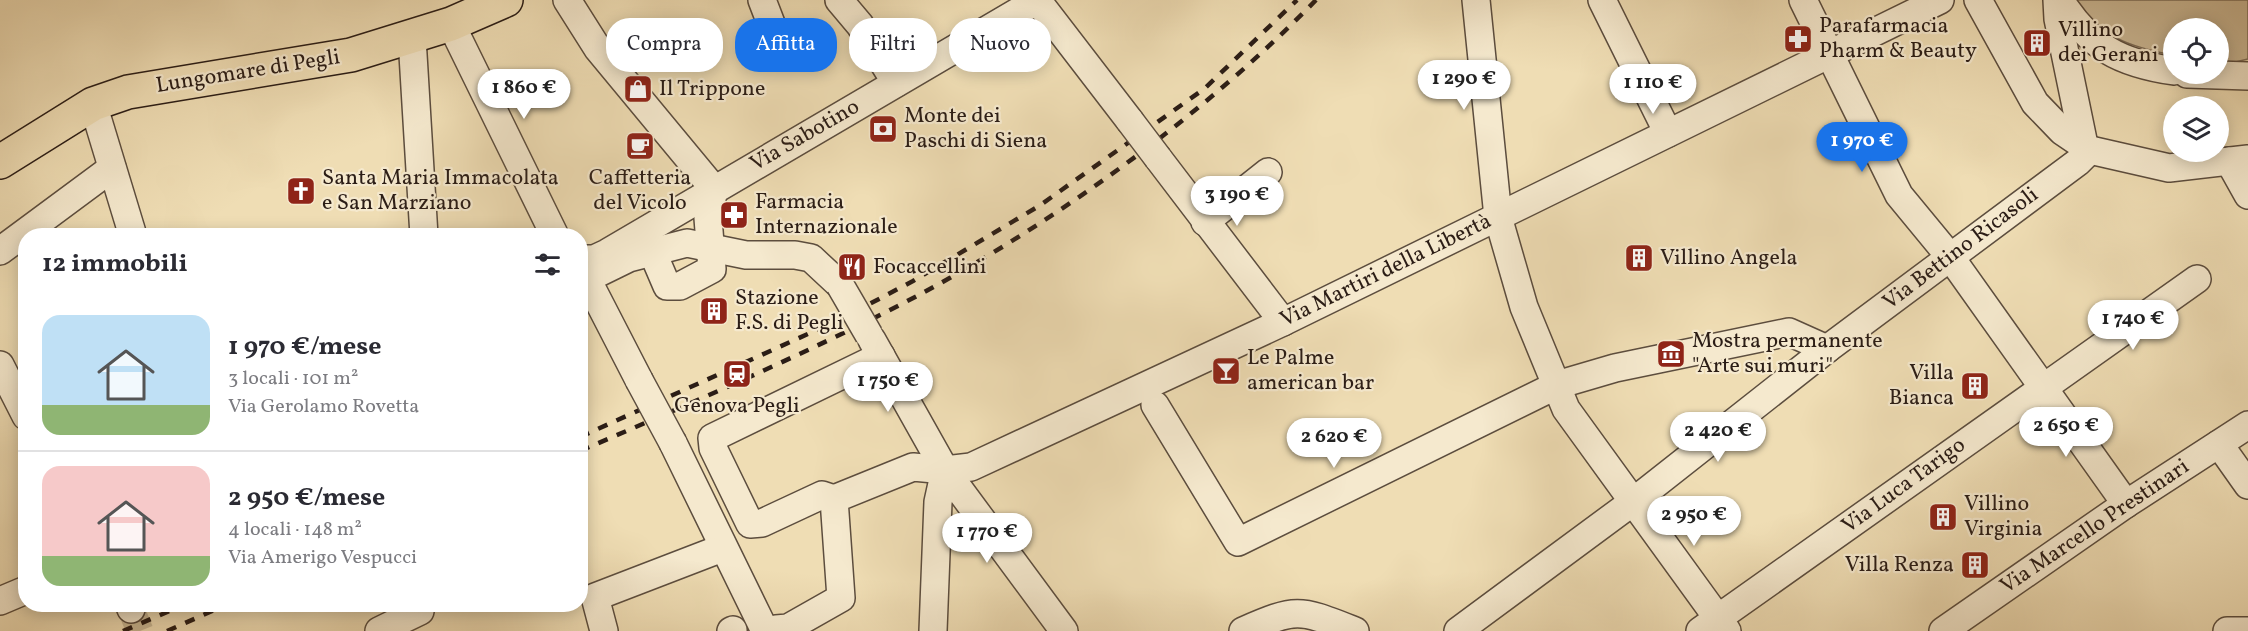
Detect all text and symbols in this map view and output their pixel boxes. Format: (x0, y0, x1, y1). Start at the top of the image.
place label: Parafarmacia Pharm & Beauty (1819, 11, 1977, 67)
place label: Villino dei Gerani (2058, 15, 2158, 71)
chip: Compra (606, 18, 723, 72)
chip: Affitta (735, 18, 837, 72)
chip: Filtri (849, 18, 937, 72)
chip: Nuovo (949, 18, 1051, 72)
map controls (2163, 18, 2229, 162)
button: locate (2163, 18, 2229, 84)
pharmacy icon: Parafarmacia Pharm & Beauty (1782, 23, 1814, 55)
building icon: Villino dei Gerani (2021, 27, 2053, 59)
street label: Lungomare di Pegli (154, 42, 342, 102)
pin: 1 290 € (1409, 60, 1519, 111)
pin: 1 110 € (1598, 64, 1708, 115)
text: 1 290 € (1432, 65, 1496, 93)
pin: 1 860 € (469, 69, 579, 120)
text: 1 110 € (1623, 69, 1683, 97)
shop icon: Il Trippone (622, 73, 654, 105)
text: 1 860 € (492, 74, 556, 102)
place label: Il Trippone (659, 74, 765, 105)
street label: Via Sabotino (744, 92, 866, 180)
button: layers (2163, 96, 2229, 162)
place label: Monte dei Paschi di Siena (904, 101, 1047, 157)
bank icon: Monte dei Paschi di Siena (867, 113, 899, 145)
pin: 1 970 € (1807, 122, 1917, 173)
text: 1 970 € (1830, 127, 1894, 155)
cafe icon: Caffetteria del Vicolo (624, 130, 656, 162)
place label: Santa Maria Immacolata e San Marziano (322, 163, 559, 219)
place label: Caffetteria del Vicolo (589, 163, 691, 219)
church icon: Santa Maria Immacolata e San Marziano (285, 175, 317, 207)
pin: 3 190 € (1182, 176, 1292, 227)
street label: Via Bettino Ricasoli (1877, 180, 2045, 318)
text: 3 190 € (1205, 181, 1269, 209)
place label: Farmacia Internazionale (755, 187, 898, 243)
pharmacy icon: Farmacia Internazionale (718, 199, 750, 231)
street label: Via Martiri della Libertà (1275, 206, 1497, 336)
building icon: Villino Angela (1623, 242, 1655, 274)
place label: Villino Angela (1660, 243, 1798, 274)
text: 12 immobili (42, 246, 188, 282)
icon: filters (531, 248, 564, 281)
restaurant icon: Focaccellini (836, 251, 868, 283)
place label: Focaccellini (873, 252, 986, 283)
place label: Stazione F.S. di Pegli (735, 283, 844, 339)
building icon: Stazione F.S. di Pegli (698, 295, 730, 327)
pin: 1 740 € (2078, 300, 2188, 351)
text: 1 740 € (2102, 305, 2164, 333)
place label: Mostra permanente "Arte sui muri" (1692, 326, 1883, 382)
text: 1 970 €/mese (228, 329, 382, 365)
museum icon: Mostra permanente "Arte sui muri" (1655, 338, 1687, 370)
icon: home (90, 339, 162, 411)
place label: Le Palme american bar (1247, 343, 1374, 399)
bar icon: Le Palme american bar (1210, 355, 1242, 387)
station icon: Genova Pegli (721, 358, 753, 390)
place label: Villa Bianca (1889, 358, 1954, 414)
pin: 1 750 € (833, 362, 943, 413)
text: 3 locali · 101 m² (228, 365, 358, 393)
text: 1 750 € (857, 367, 919, 395)
building icon: Villa Bianca (1959, 370, 1991, 402)
place label: Genova Pegli (674, 391, 800, 422)
text: Via Gerolamo Rovetta (228, 393, 419, 421)
pin: 2 650 € (2011, 407, 2121, 458)
pin: 2 420 € (1663, 412, 1773, 463)
text: 2 650 € (2033, 412, 2099, 440)
text: 2 420 € (1684, 417, 1752, 445)
pin: 2 620 € (1279, 418, 1389, 469)
text: 2 620 € (1301, 423, 1367, 451)
street label: Via Luca Tarigo (1836, 430, 1972, 542)
street label: Via Marcello Prestinari (1994, 452, 2196, 602)
text: 2 950 €/mese (228, 480, 385, 516)
place label: Villino Virginia (1964, 489, 2042, 545)
icon: home (90, 490, 162, 562)
pin: 2 950 € (1639, 496, 1749, 547)
text: 2 950 € (1661, 501, 1727, 529)
building icon: Villino Virginia (1927, 501, 1959, 533)
pin: 1 770 € (932, 513, 1042, 564)
text: 4 locali · 148 m² (228, 516, 362, 544)
text: 1 770 € (956, 518, 1018, 546)
text: Via Amerigo Vespucci (228, 544, 417, 572)
building icon: Villa Renza (1959, 549, 1991, 581)
place label: Villa Renza (1845, 550, 1954, 581)

